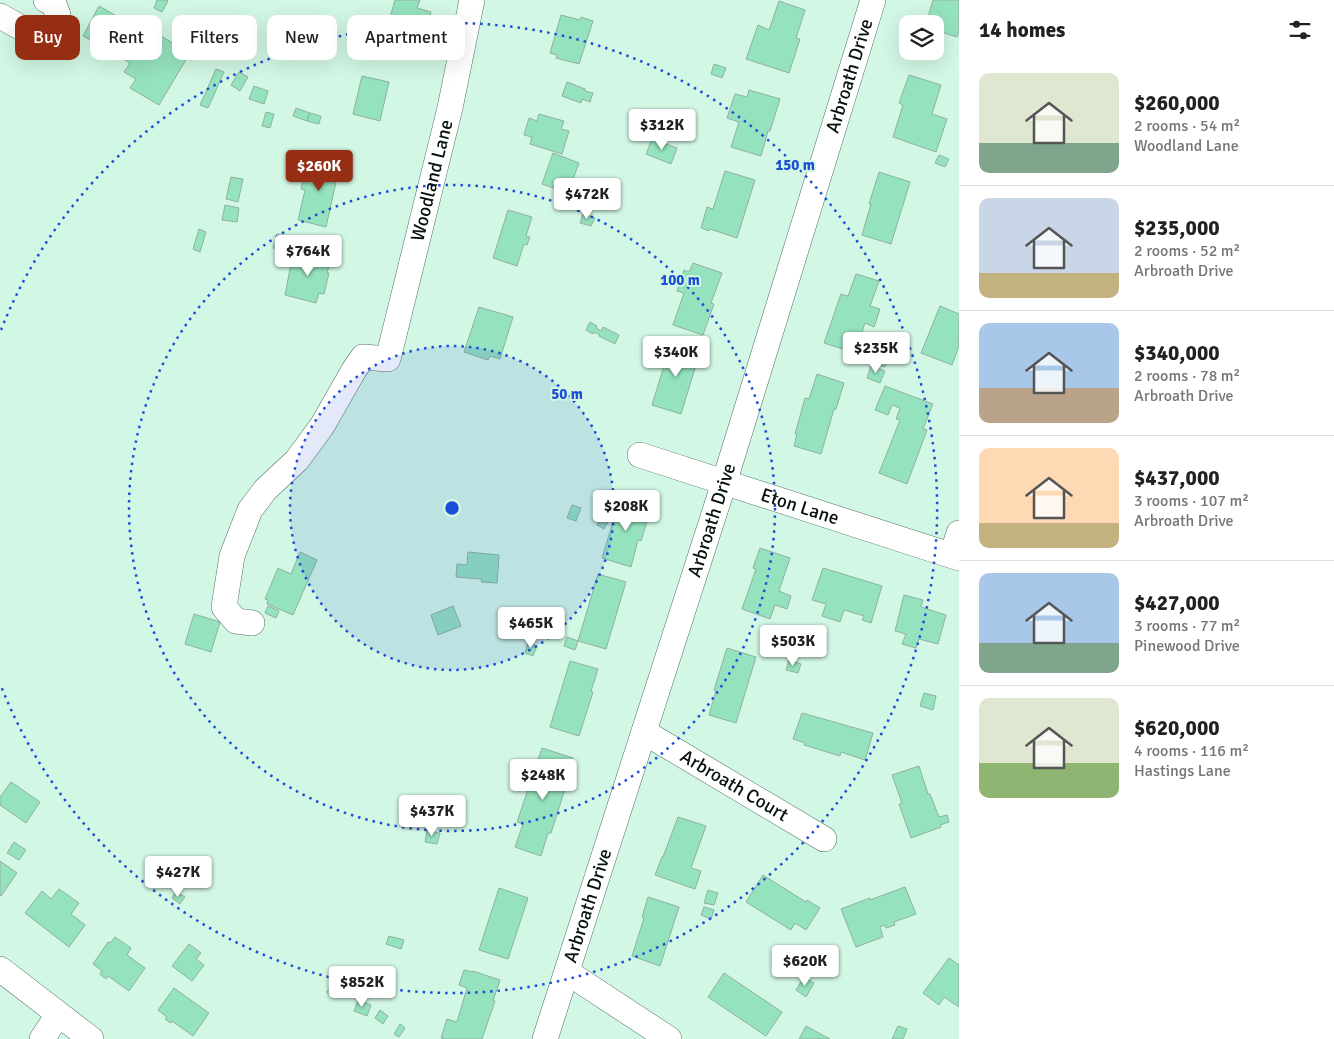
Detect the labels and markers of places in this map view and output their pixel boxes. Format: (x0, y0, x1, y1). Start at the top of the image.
pin: $312K (627, 108, 697, 151)
pin: $260K (284, 150, 354, 192)
pin: $472K (552, 178, 622, 220)
pin: $764K (273, 234, 343, 277)
pin: $235K (841, 332, 911, 374)
pin: $340K (641, 336, 711, 378)
pin: $208K (591, 490, 661, 532)
centre of rings (443, 499, 461, 517)
pin: $465K (496, 606, 566, 649)
pin: $503K (758, 624, 828, 667)
pin: $248K (508, 758, 578, 801)
pin: $437K (397, 794, 467, 837)
pin: $427K (143, 856, 213, 898)
pin: $620K (770, 944, 840, 987)
pin: $852K (327, 966, 397, 1008)

